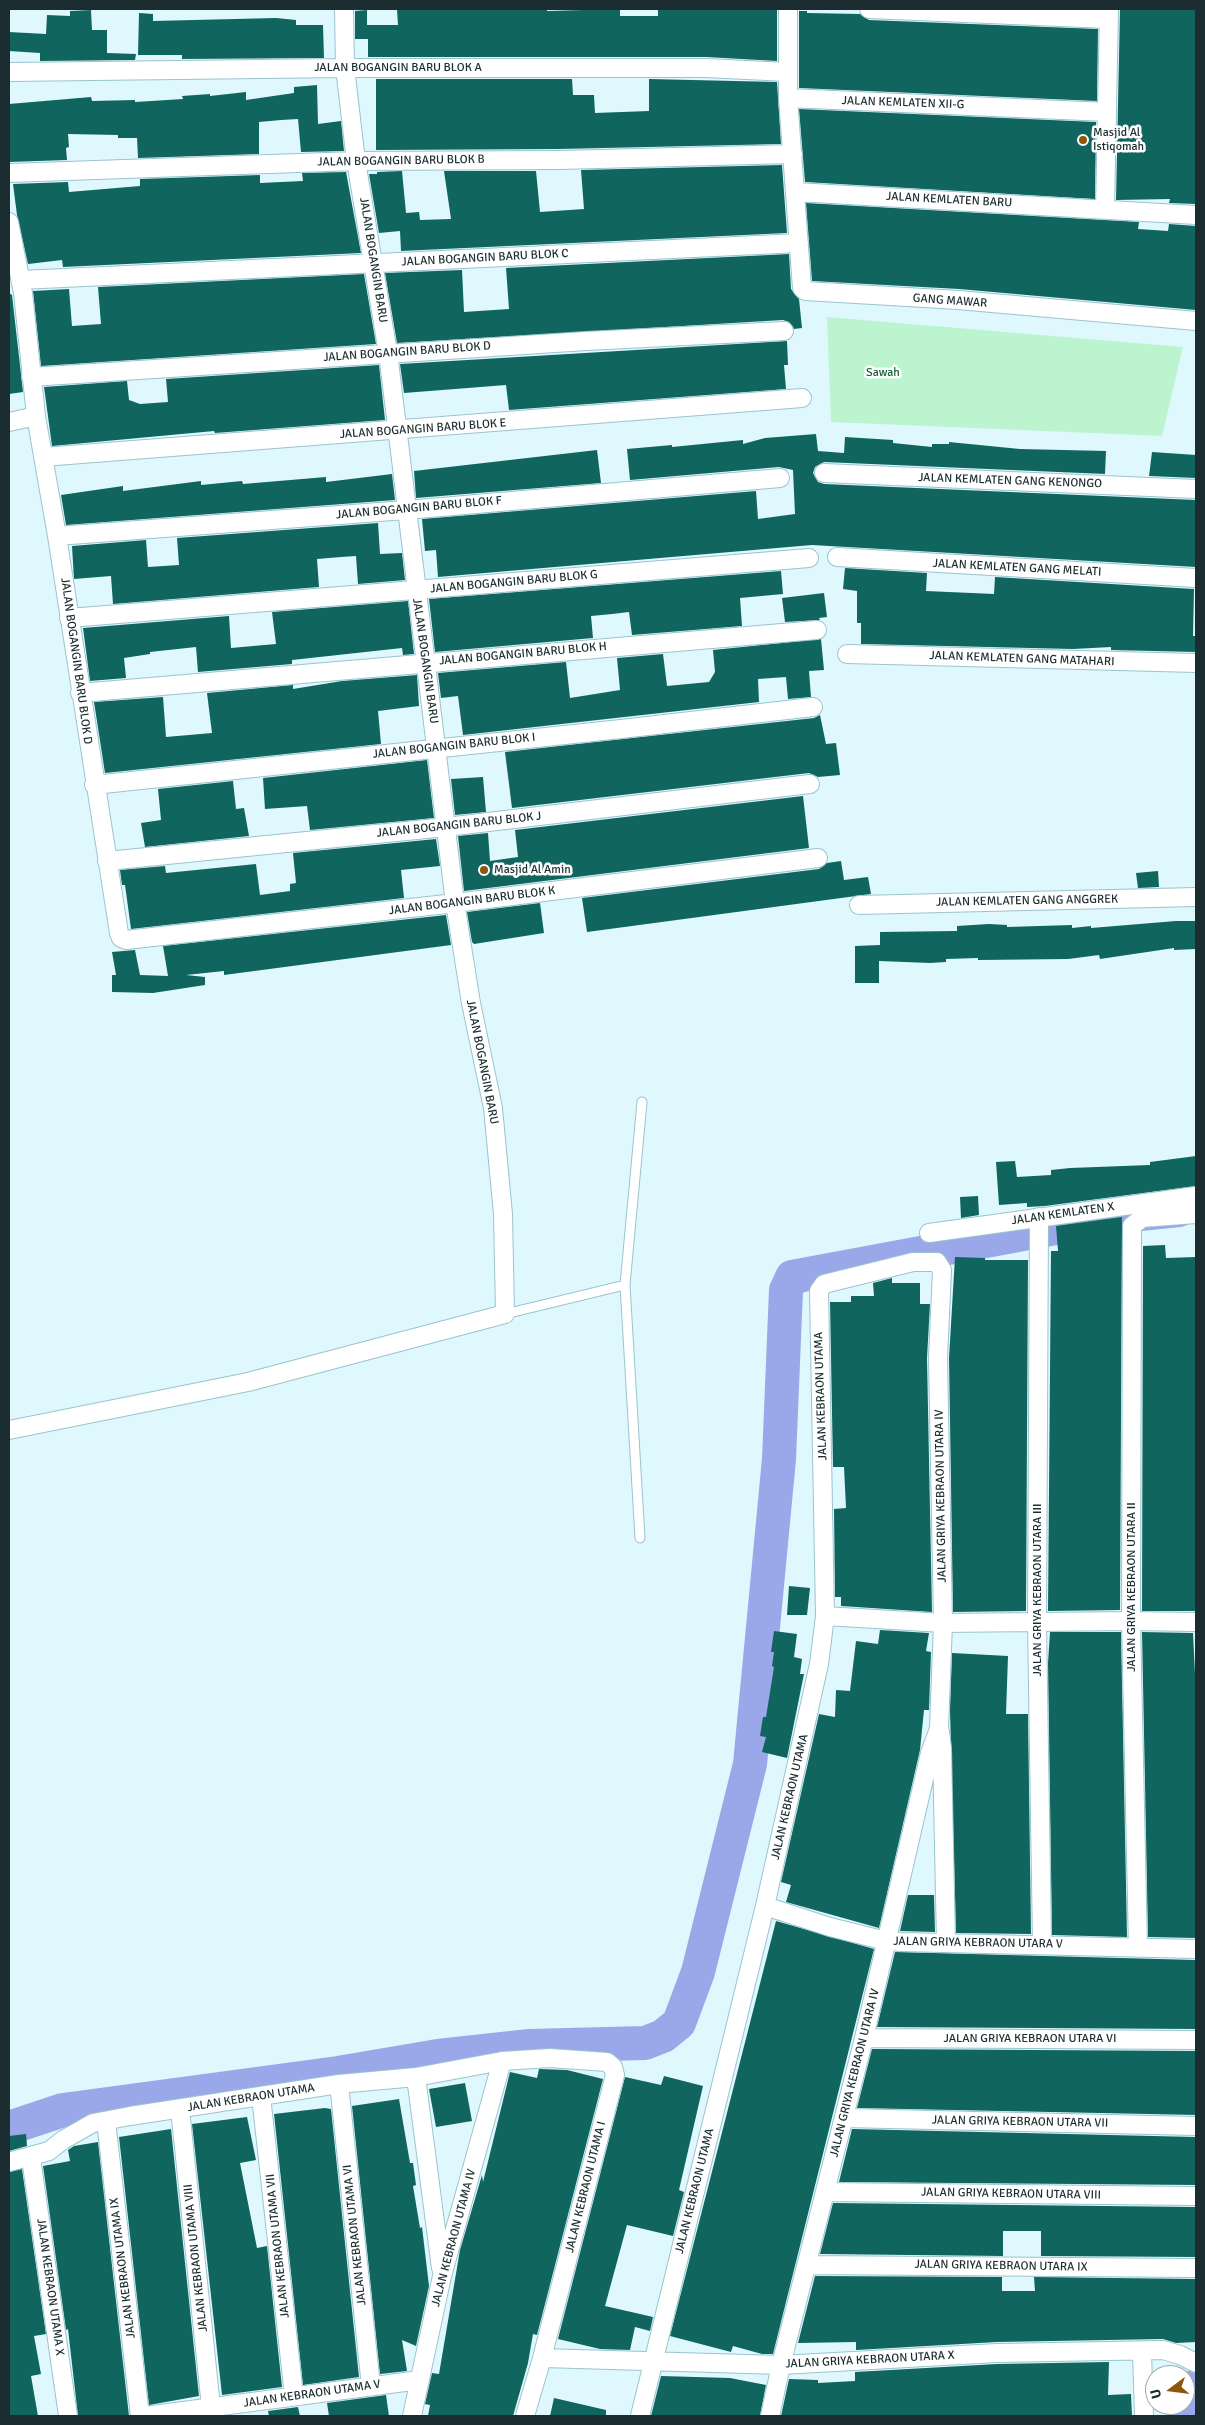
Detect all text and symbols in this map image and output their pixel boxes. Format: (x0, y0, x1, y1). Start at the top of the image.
street label: JALAN BOGANGIN BARU BLOK A (314, 61, 482, 75)
street label: JALAN KEMLATEN XII-G (841, 94, 965, 112)
place label: Masjid Al Istiqomah (1093, 126, 1144, 154)
marker: Masjid Al Istiqomah (1077, 134, 1089, 146)
street label: JALAN BOGANGIN BARU BLOK B (317, 152, 485, 170)
street label: JALAN KEMLATEN BARU (886, 190, 1012, 210)
street label: JALAN BOGANGIN BARU (356, 196, 390, 324)
street label: JALAN BOGANGIN BARU BLOK C (401, 246, 569, 270)
street label: GANG MAWAR (912, 291, 988, 311)
street label: JALAN BOGANGIN BARU BLOK D (323, 339, 491, 365)
park label: Sawah (866, 366, 900, 380)
street label: JALAN BOGANGIN BARU BLOK E (339, 416, 507, 442)
street label: JALAN KEMLATEN GANG KENONGO (918, 471, 1102, 491)
street label: JALAN BOGANGIN BARU BLOK F (335, 494, 503, 522)
street label: JALAN KEMLATEN GANG MELATI (932, 556, 1102, 580)
street label: JALAN BOGANGIN BARU BLOK G (430, 568, 598, 596)
street label: JALAN BOGANGIN BARU BLOK D (57, 577, 95, 745)
street label: JALAN BOGANGIN BARU (409, 597, 441, 725)
street label: JALAN BOGANGIN BARU BLOK H (439, 639, 607, 669)
street label: JALAN KEMLATEN GANG MATAHARI (929, 649, 1115, 669)
street label: JALAN BOGANGIN BARU BLOK I (372, 730, 536, 762)
street label: JALAN BOGANGIN BARU BLOK J (376, 809, 542, 841)
place label: Masjid Al Amin (494, 863, 571, 877)
marker: Masjid Al Amin (478, 864, 490, 876)
street label: JALAN BOGANGIN BARU BLOK K (388, 884, 556, 918)
street label: JALAN KEMLATEN GANG ANGGREK (936, 892, 1118, 910)
street label: JALAN BOGANGIN BARU (463, 998, 501, 1126)
street label: JALAN KEMLATEN X (1011, 1200, 1115, 1228)
street label: JALAN KEBRAON UTAMA (812, 1331, 830, 1461)
street label: JALAN GRIYA KEBRAON UTARA IV (932, 1409, 950, 1583)
street label: JALAN GRIYA KEBRAON UTARA II (1125, 1502, 1139, 1672)
street label: JALAN GRIYA KEBRAON UTARA III (1031, 1503, 1045, 1677)
street label: JALAN KEBRAON UTAMA (769, 1733, 811, 1861)
street label: JALAN GRIYA KEBRAON UTARA V (893, 1934, 1063, 1952)
street label: JALAN GRIYA KEBRAON UTARA IV (827, 1987, 883, 2159)
street label: JALAN GRIYA KEBRAON UTARA VI (943, 2032, 1117, 2046)
street label: JALAN KEBRAON UTAMA (186, 2081, 316, 2115)
street label: JALAN GRIYA KEBRAON UTARA VII (932, 2113, 1108, 2131)
street label: JALAN KEBRAON UTAMA I (563, 2120, 609, 2254)
street label: JALAN KEBRAON UTAMA (672, 2127, 718, 2255)
street label: JALAN KEBRAON UTAMA VI (340, 2164, 370, 2306)
street label: JALAN KEBRAON UTAMA IV (429, 2168, 479, 2308)
street label: JALAN KEBRAON UTAMA VII (263, 2173, 293, 2319)
street label: JALAN KEBRAON UTAMA VIII (181, 2183, 211, 2333)
street label: JALAN GRIYA KEBRAON UTARA VIII (921, 2185, 1101, 2203)
street label: JALAN KEBRAON UTAMA IX (107, 2197, 139, 2339)
street label: JALAN KEBRAON UTAMA X (33, 2218, 67, 2356)
street label: JALAN GRIYA KEBRAON UTARA IX (914, 2257, 1088, 2275)
street label: JALAN GRIYA KEBRAON UTARA X (785, 2348, 955, 2372)
north arrow (1145, 2365, 1195, 2415)
street label: JALAN KEBRAON UTAMA V (243, 2377, 381, 2411)
text: U (1147, 2387, 1165, 2401)

